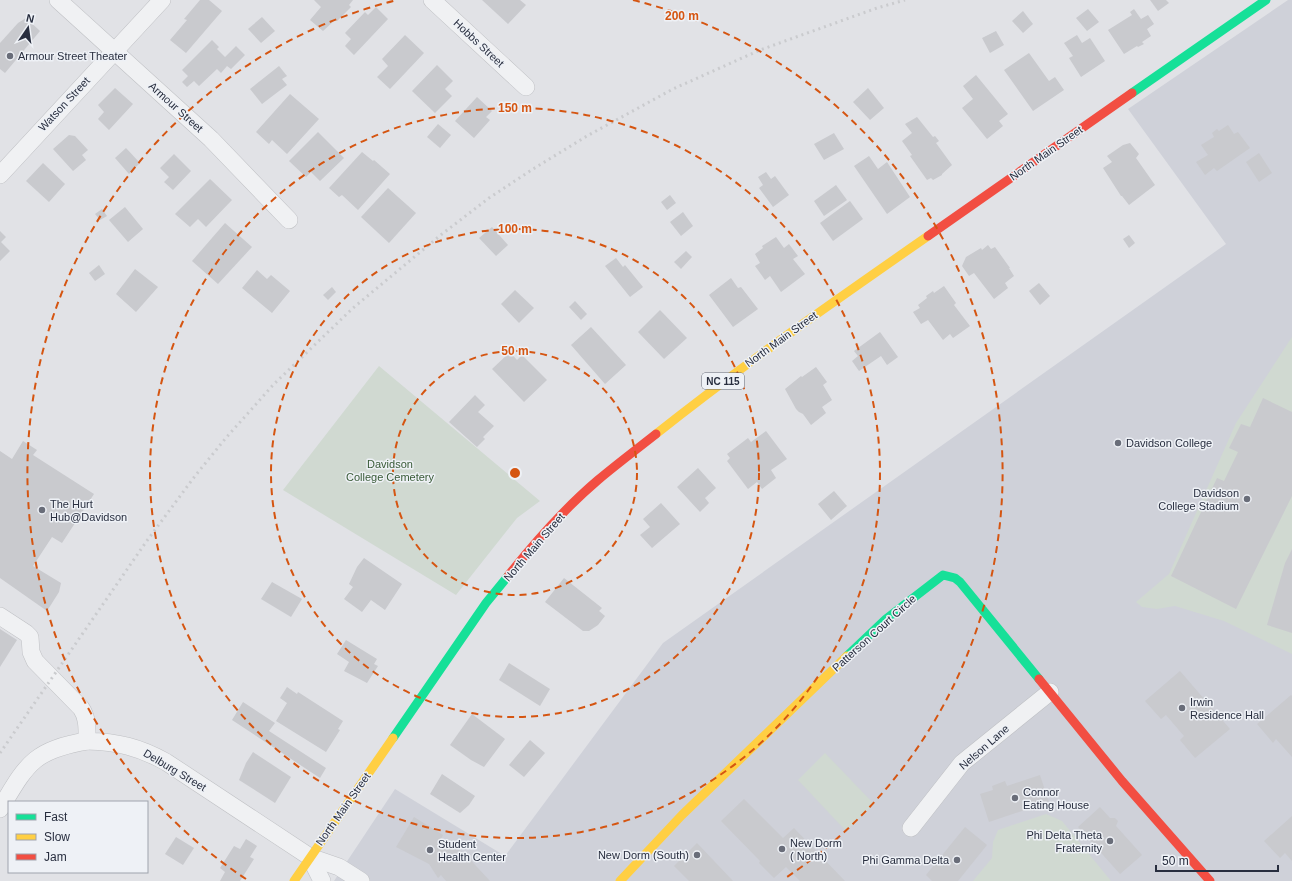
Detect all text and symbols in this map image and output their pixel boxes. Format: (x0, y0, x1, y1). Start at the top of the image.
north arrow (8, 8, 48, 48)
text: 200 m (665, 9, 699, 23)
text: N (25, 12, 36, 25)
street label: Hobbs Street (451, 17, 507, 69)
place label: Armour Street Theater (18, 50, 128, 62)
marker: Armour Street Theater (5, 51, 15, 61)
street label: Watson Street (36, 75, 92, 133)
street label: Armour Street (147, 80, 205, 134)
text: 150 m (498, 101, 532, 115)
street label: North Main Street (1007, 123, 1085, 183)
text: 100 m (498, 222, 532, 236)
street label: North Main Street (743, 309, 819, 369)
text: 50 m (501, 344, 529, 358)
road number: NC 115 (702, 373, 744, 389)
place label: Davidson College (1126, 437, 1212, 449)
marker: Davidson College (1113, 438, 1123, 448)
park label: Davidson College Cemetery (346, 458, 435, 483)
centre of rings (508, 466, 522, 480)
place label: Davidson College Stadium (1158, 487, 1239, 512)
marker: Davidson College Stadium (1242, 494, 1252, 504)
place label: The Hurt Hub@Davidson (50, 498, 127, 523)
marker: The Hurt Hub@Davidson (37, 505, 47, 515)
street label: North Main Street (501, 511, 567, 583)
street label: Patterson Court Circle (830, 592, 918, 674)
place label: Irwin Residence Hall (1190, 696, 1264, 721)
marker: Irwin Residence Hall (1177, 703, 1187, 713)
street label: Nelson Lane (957, 722, 1011, 772)
street label: Delburg Street (142, 747, 208, 793)
street label: North Main Street (313, 770, 373, 848)
place label: Connor Eating House (1023, 786, 1089, 811)
marker: Connor Eating House (1010, 793, 1020, 803)
legend (8, 801, 148, 873)
text: Fast (44, 810, 68, 824)
place label: Phi Delta Theta Fraternity (1026, 829, 1103, 854)
text: Slow (44, 830, 70, 844)
marker: Phi Delta Theta Fraternity (1105, 836, 1115, 846)
place label: New Dorm ( North) (790, 837, 842, 862)
place label: Student Health Center (438, 838, 506, 863)
marker: New Dorm ( North) (777, 844, 787, 854)
marker: Student Health Center (425, 845, 435, 855)
scale bar (1156, 847, 1278, 873)
place label: New Dorm (South) (598, 849, 689, 861)
text: Jam (44, 850, 67, 864)
marker: New Dorm (South) (692, 850, 702, 860)
place label: Phi Gamma Delta (862, 854, 950, 866)
text: 50 m (1162, 854, 1189, 868)
marker: Phi Gamma Delta (952, 855, 962, 865)

